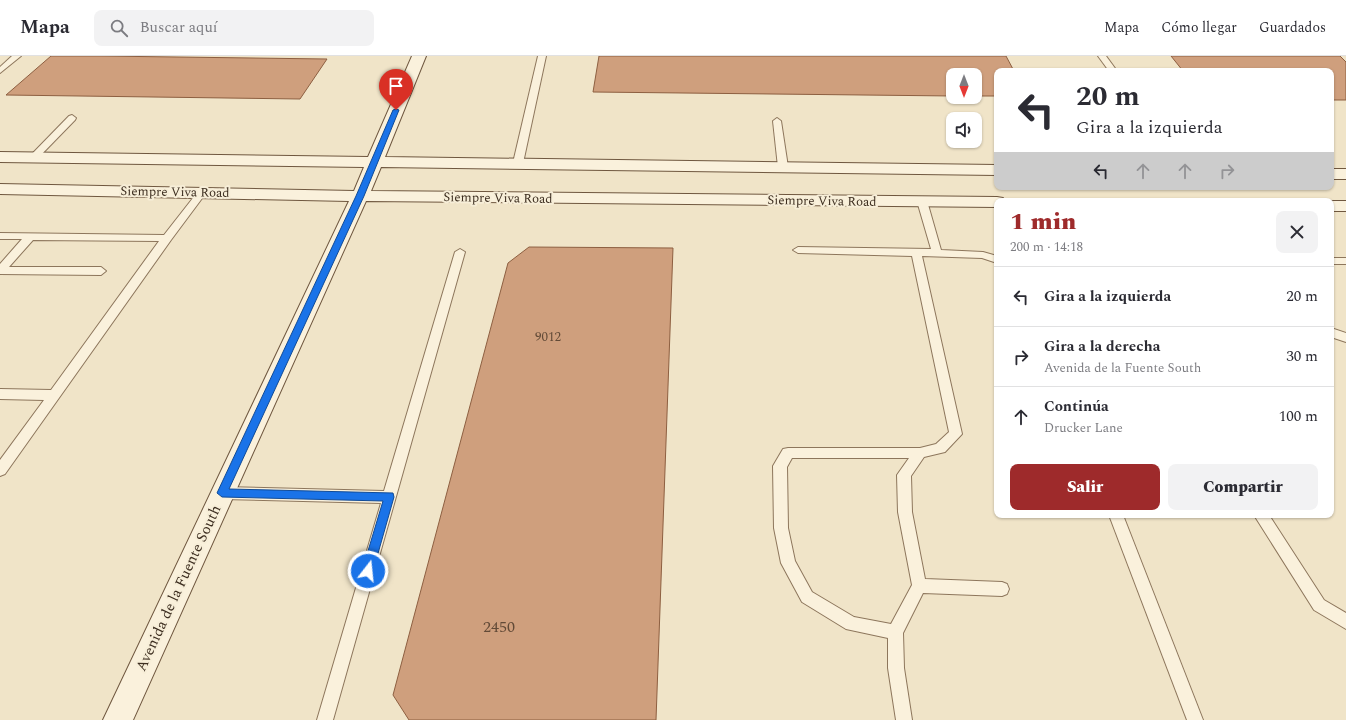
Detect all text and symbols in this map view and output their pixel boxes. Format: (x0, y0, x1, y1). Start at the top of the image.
search box (94, 10, 374, 46)
text: Mapa (20, 13, 70, 42)
text: Buscar aquí (140, 16, 218, 39)
icon: search (108, 17, 130, 39)
text: Mapa (1104, 17, 1139, 38)
text: Cómo llegar (1161, 17, 1237, 38)
text: Guardados (1259, 17, 1326, 38)
north arrow (946, 68, 982, 104)
map controls (946, 68, 982, 148)
pin (379, 69, 413, 110)
icon: arrive (385, 75, 407, 97)
text: 20 m (1076, 75, 1140, 118)
icon: left (1010, 84, 1062, 136)
button: sound (946, 112, 982, 148)
text: Gira a la izquierda (1076, 114, 1223, 141)
icon: left (1090, 160, 1112, 182)
icon: ahead (1132, 160, 1154, 182)
icon: ahead (1174, 160, 1196, 182)
icon: right (1216, 160, 1238, 182)
street label: Siempre Viva Road (120, 181, 230, 203)
street label: Siempre Viva Road (443, 187, 553, 209)
street label: Siempre Viva Road (767, 190, 877, 212)
text: 1 min (1010, 204, 1076, 240)
button: close (1276, 211, 1318, 253)
text: 200 m · 14:18 (1010, 237, 1083, 257)
text: Gira a la izquierda (1044, 285, 1171, 308)
text: 20 m (1286, 285, 1318, 308)
icon: left (1010, 286, 1032, 308)
house number: 9012 (535, 327, 561, 347)
text: Gira a la derecha (1044, 335, 1160, 358)
text: 30 m (1286, 345, 1318, 368)
icon: right (1010, 346, 1032, 368)
text: Avenida de la Fuente South (1044, 358, 1201, 378)
text: Continúa (1044, 395, 1109, 418)
text: 100 m (1279, 405, 1318, 428)
icon: ahead (1010, 406, 1032, 428)
text: Drucker Lane (1044, 418, 1123, 438)
button: Salir (1010, 464, 1160, 510)
button: Compartir (1168, 464, 1318, 510)
street label: Avenida de la Fuente South (130, 501, 227, 675)
position arrow (347, 550, 389, 592)
house number: 2450 (483, 615, 515, 639)

